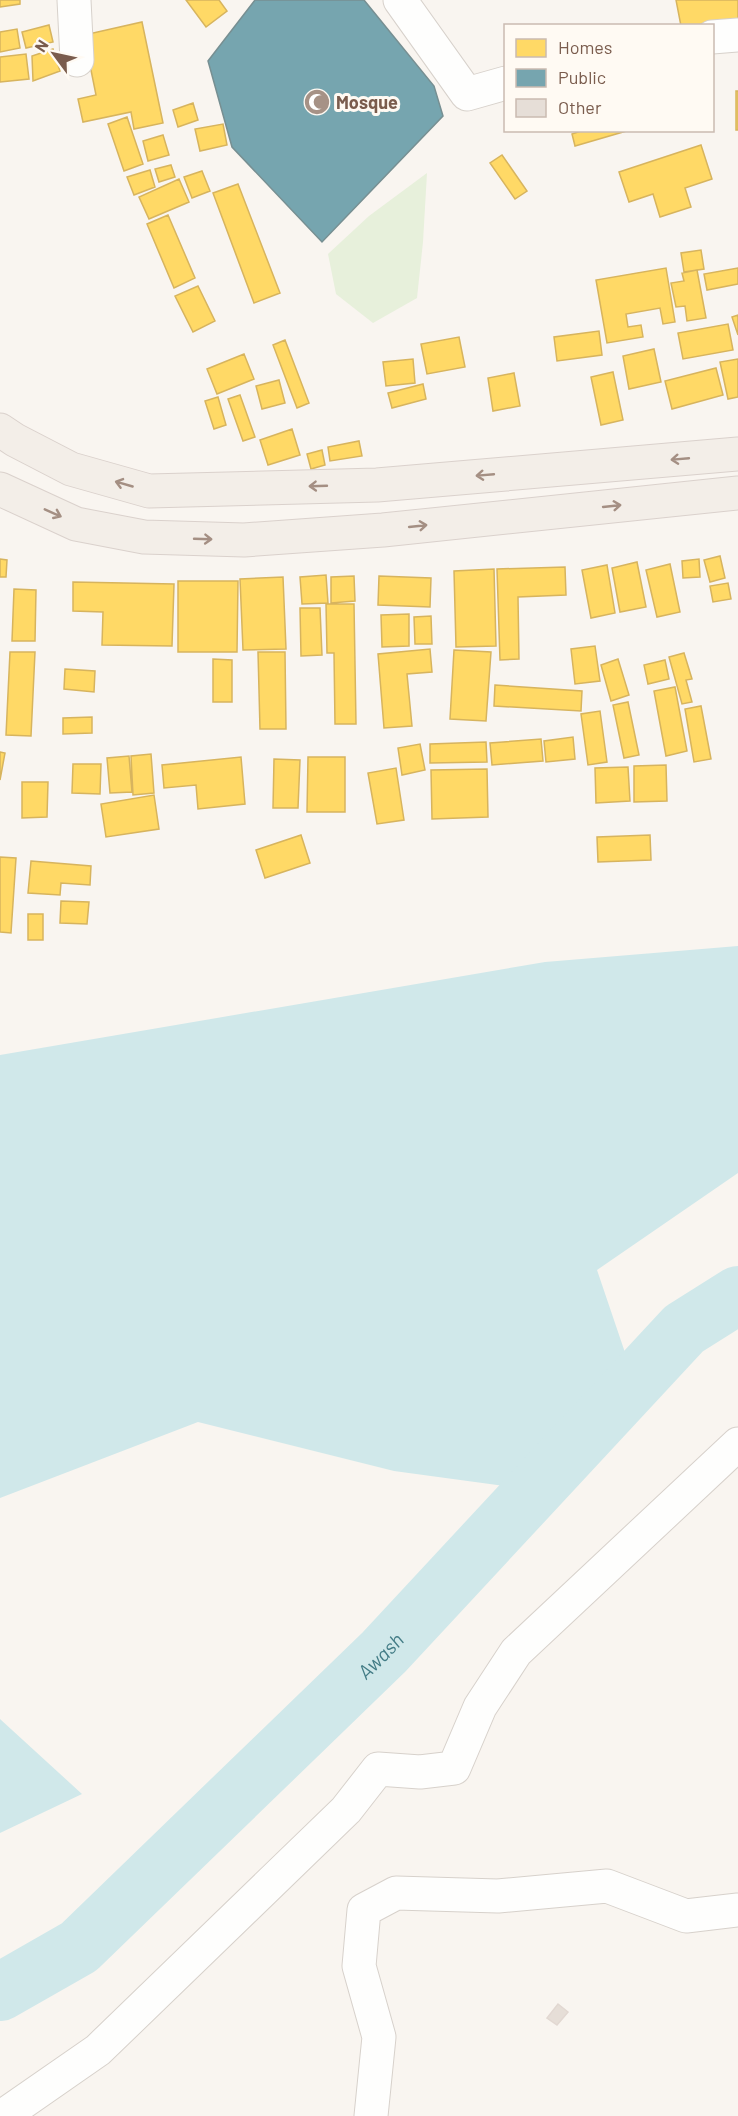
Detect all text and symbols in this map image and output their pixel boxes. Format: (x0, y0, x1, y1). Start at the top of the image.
north arrow (24, 24, 84, 84)
legend (504, 24, 714, 132)
text: N (30, 36, 52, 55)
text: Homes (558, 36, 612, 58)
text: Public (558, 66, 606, 88)
mosque icon: Mosque (302, 87, 332, 117)
place label: Mosque (336, 91, 398, 113)
text: Other (558, 96, 602, 118)
one-way arrow (670, 454, 690, 465)
one-way arrow (476, 470, 496, 481)
one-way arrow (115, 478, 134, 489)
one-way arrow (309, 481, 329, 492)
one-way arrow (601, 500, 621, 511)
one-way arrow (44, 508, 62, 520)
one-way arrow (408, 521, 427, 532)
one-way arrow (192, 533, 212, 545)
water label: Awash (352, 1627, 408, 1683)

